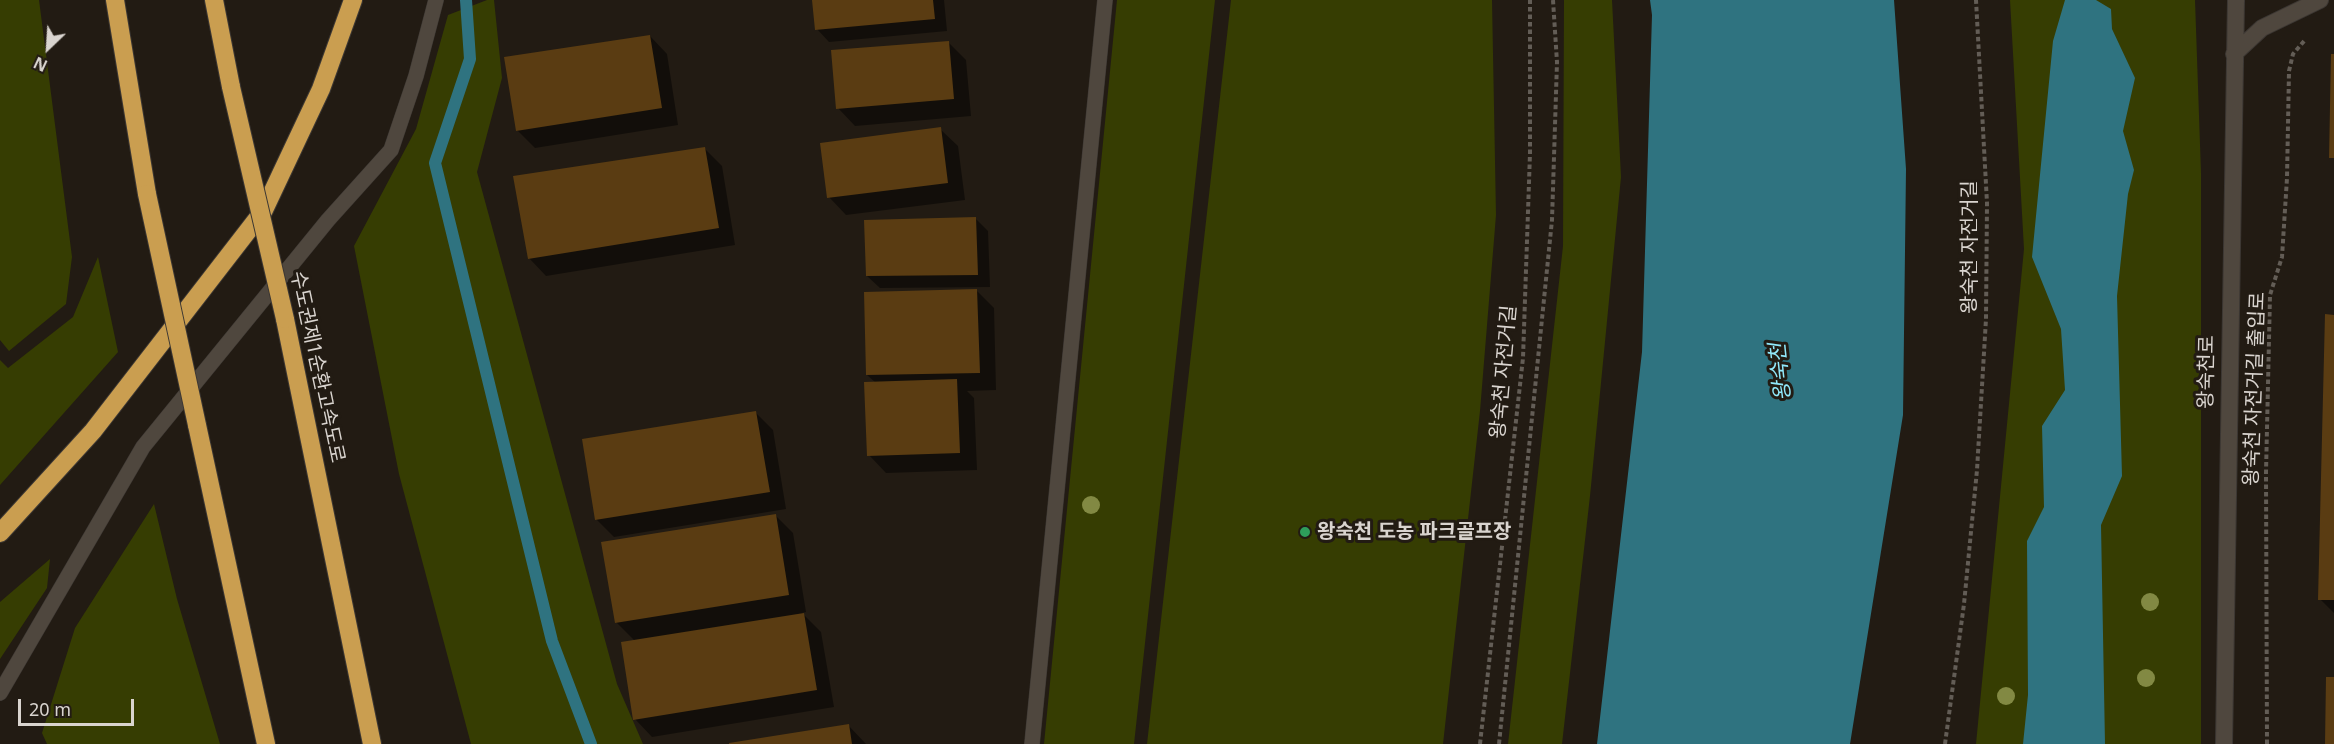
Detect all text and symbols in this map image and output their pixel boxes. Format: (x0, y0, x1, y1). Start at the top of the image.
north arrow (18, 18, 78, 78)
text: N (30, 52, 51, 77)
street label: 왕숙천 자전거길 (1958, 180, 1982, 314)
street label: 수도권제1순환고속도로 (285, 269, 349, 465)
street label: 왕숙천 자전거길 출입로 (2240, 291, 2270, 487)
street label: 왕숙천 자전거길 (1486, 304, 1522, 440)
street label: 왕숙천로 (2194, 335, 2220, 409)
water label: 왕숙천 (1765, 342, 1797, 402)
place label: 왕숙천 도농 파크골프장 (1317, 520, 1511, 544)
marker: 왕숙천 도농 파크골프장 (1298, 525, 1312, 539)
scale bar (21, 687, 136, 725)
text: 20 m (29, 697, 71, 721)

